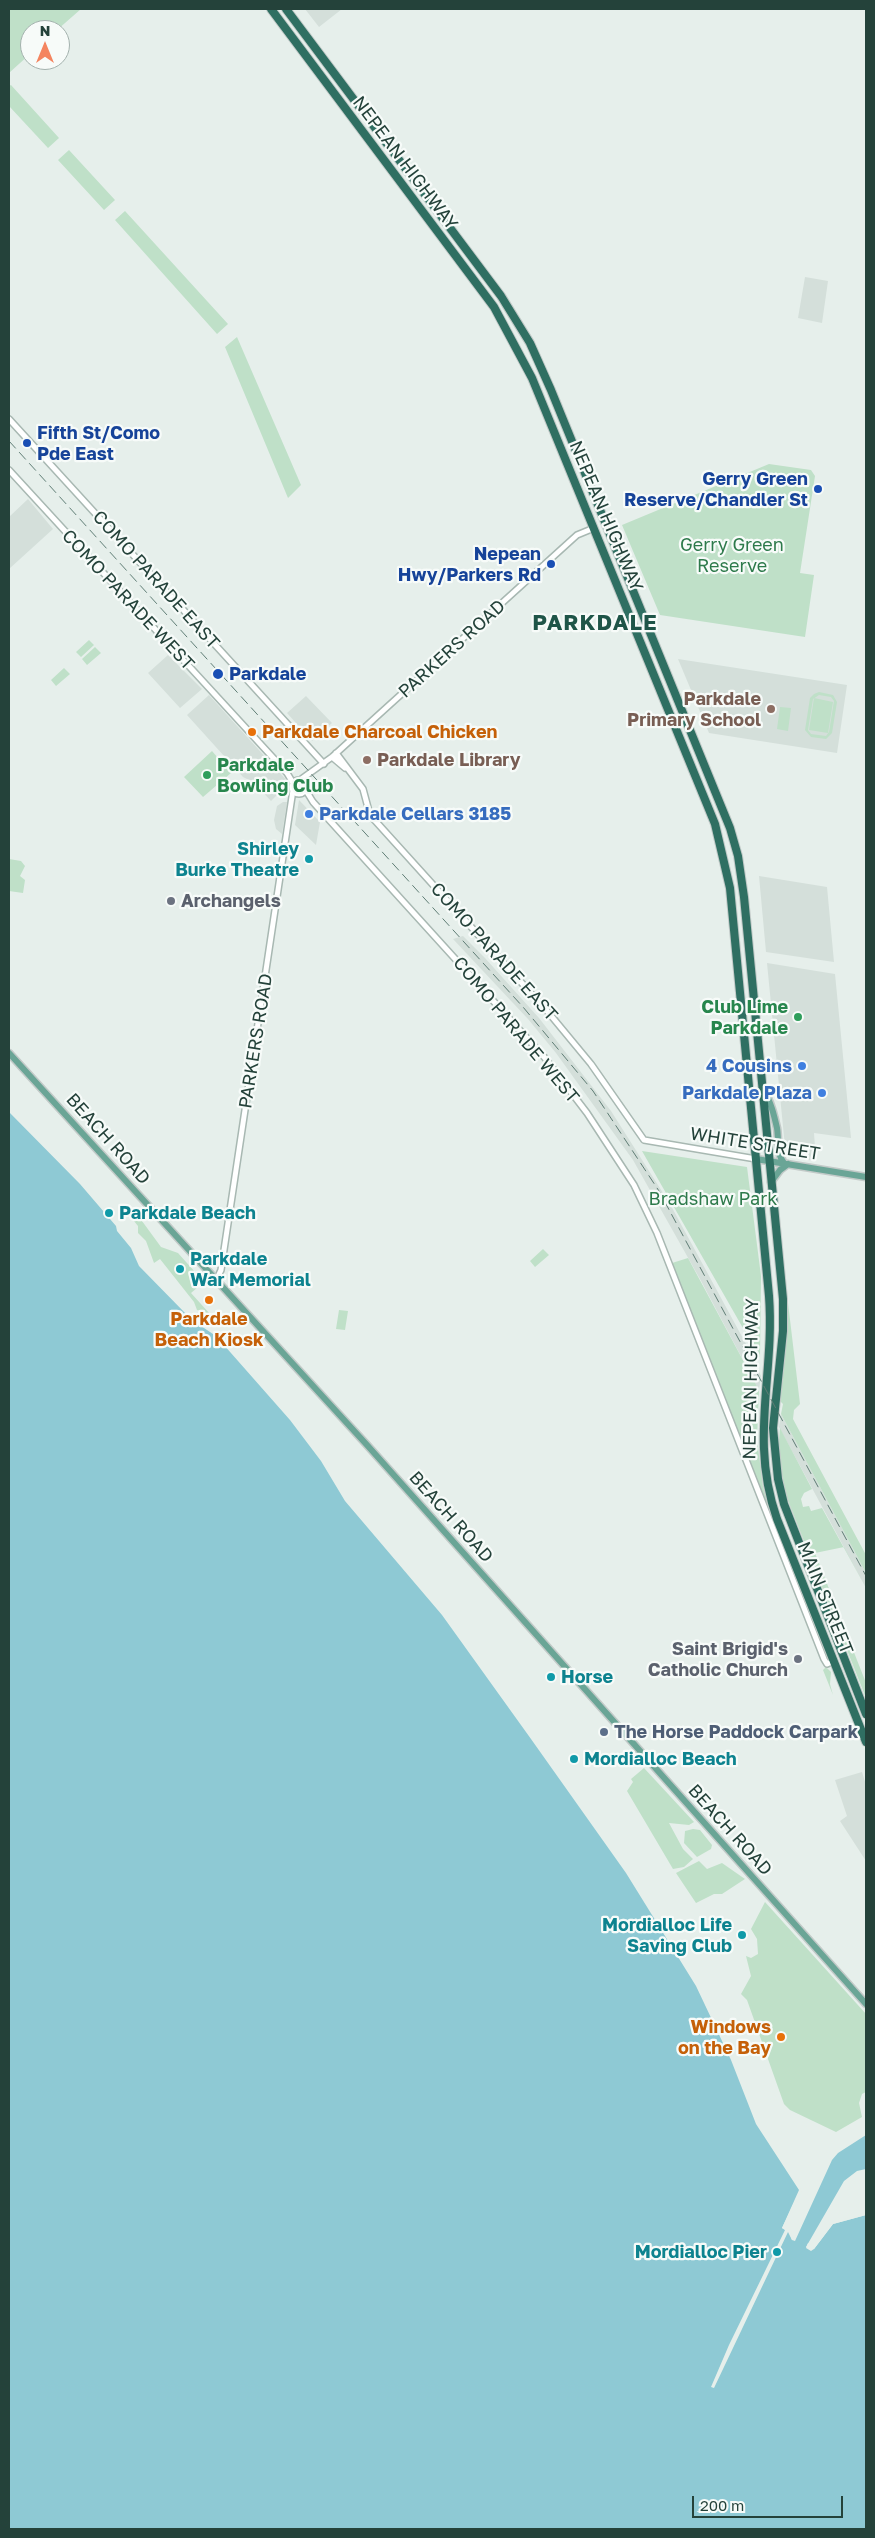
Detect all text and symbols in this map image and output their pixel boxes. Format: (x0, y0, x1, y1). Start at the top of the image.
north arrow (20, 20, 70, 70)
text: N (40, 22, 50, 39)
street label: NEPEAN HIGHWAY (348, 92, 462, 234)
place label: Fifth St/Como Pde East (37, 422, 160, 464)
marker: Fifth St/Como Pde East (21, 437, 33, 449)
street label: NEPEAN HIGHWAY (565, 438, 647, 594)
place label: Gerry Green Reserve/Chandler St (624, 468, 808, 510)
marker: Gerry Green Reserve/Chandler St (812, 483, 824, 495)
street label: COMO PARADE EAST (88, 506, 224, 654)
street label: COMO PARADE WEST (57, 525, 199, 675)
park label: Gerry Green Reserve (680, 534, 784, 576)
place label: Nepean Hwy/Parkers Rd (398, 543, 541, 586)
marker: Nepean Hwy/Parkers Rd (545, 558, 557, 570)
street label: PARKERS ROAD (394, 595, 510, 703)
district label: PARKDALE (531, 610, 659, 636)
place label: Parkdale (229, 663, 306, 685)
marker: Parkdale (211, 667, 225, 681)
place label: Parkdale Primary School (627, 688, 761, 731)
marker: Parkdale Primary School (765, 703, 777, 715)
place label: Parkdale Charcoal Chicken (262, 721, 497, 743)
marker: Parkdale Charcoal Chicken (246, 726, 258, 738)
place label: Parkdale Library (377, 749, 521, 771)
place label: Parkdale Bowling Club (217, 754, 333, 796)
marker: Parkdale Library (361, 754, 373, 766)
marker: Parkdale Bowling Club (201, 769, 213, 781)
place label: Parkdale Cellars 3185 (319, 803, 511, 825)
marker: Parkdale Cellars 3185 (303, 808, 315, 820)
place label: Shirley Burke Theatre (175, 838, 299, 881)
marker: Shirley Burke Theatre (303, 853, 315, 865)
street label: COMO PARADE EAST (426, 878, 562, 1026)
place label: Archangels (181, 890, 281, 912)
marker: Archangels (165, 895, 177, 907)
street label: COMO PARADE WEST (448, 952, 584, 1108)
street label: PARKERS ROAD (235, 972, 277, 1110)
place label: Club Lime Parkdale (701, 996, 788, 1038)
marker: Club Lime Parkdale (792, 1011, 804, 1023)
place label: 4 Cousins (706, 1055, 792, 1077)
marker: 4 Cousins (796, 1060, 808, 1072)
place label: Parkdale Plaza (682, 1082, 812, 1104)
marker: Parkdale Plaza (816, 1087, 828, 1099)
street label: BEACH ROAD (61, 1089, 155, 1189)
street label: WHITE STREET (688, 1123, 822, 1165)
park label: Bradshaw Park (649, 1188, 777, 1210)
place label: Parkdale Beach (119, 1202, 256, 1224)
marker: Parkdale Beach (103, 1207, 115, 1219)
place label: Parkdale War Memorial (190, 1248, 311, 1290)
marker: Parkdale War Memorial (174, 1263, 186, 1275)
marker: Parkdale Beach Kiosk (203, 1294, 215, 1306)
street label: NEPEAN HIGHWAY (739, 1298, 763, 1460)
place label: Parkdale Beach Kiosk (155, 1308, 263, 1350)
street label: BEACH ROAD (404, 1467, 498, 1567)
street label: MAIN STREET (793, 1539, 857, 1657)
place label: Saint Brigid's Catholic Church (648, 1638, 788, 1680)
marker: Saint Brigid's Catholic Church (792, 1653, 804, 1665)
place label: Horse (561, 1666, 613, 1688)
marker: Horse (545, 1671, 557, 1683)
place label: The Horse Paddock Carpark (614, 1721, 858, 1743)
marker: The Horse Paddock Carpark (598, 1726, 610, 1738)
place label: Mordialloc Beach (584, 1748, 737, 1770)
marker: Mordialloc Beach (568, 1753, 580, 1765)
street label: BEACH ROAD (683, 1780, 777, 1880)
place label: Mordialloc Life Saving Club (602, 1914, 732, 1956)
marker: Mordialloc Life Saving Club (736, 1929, 748, 1941)
place label: Windows on the Bay (678, 2016, 771, 2058)
marker: Windows on the Bay (775, 2031, 787, 2043)
place label: Mordialloc Pier (635, 2241, 767, 2263)
marker: Mordialloc Pier (771, 2246, 783, 2258)
scale bar (695, 2486, 846, 2518)
text: 200 m (700, 2496, 744, 2514)

